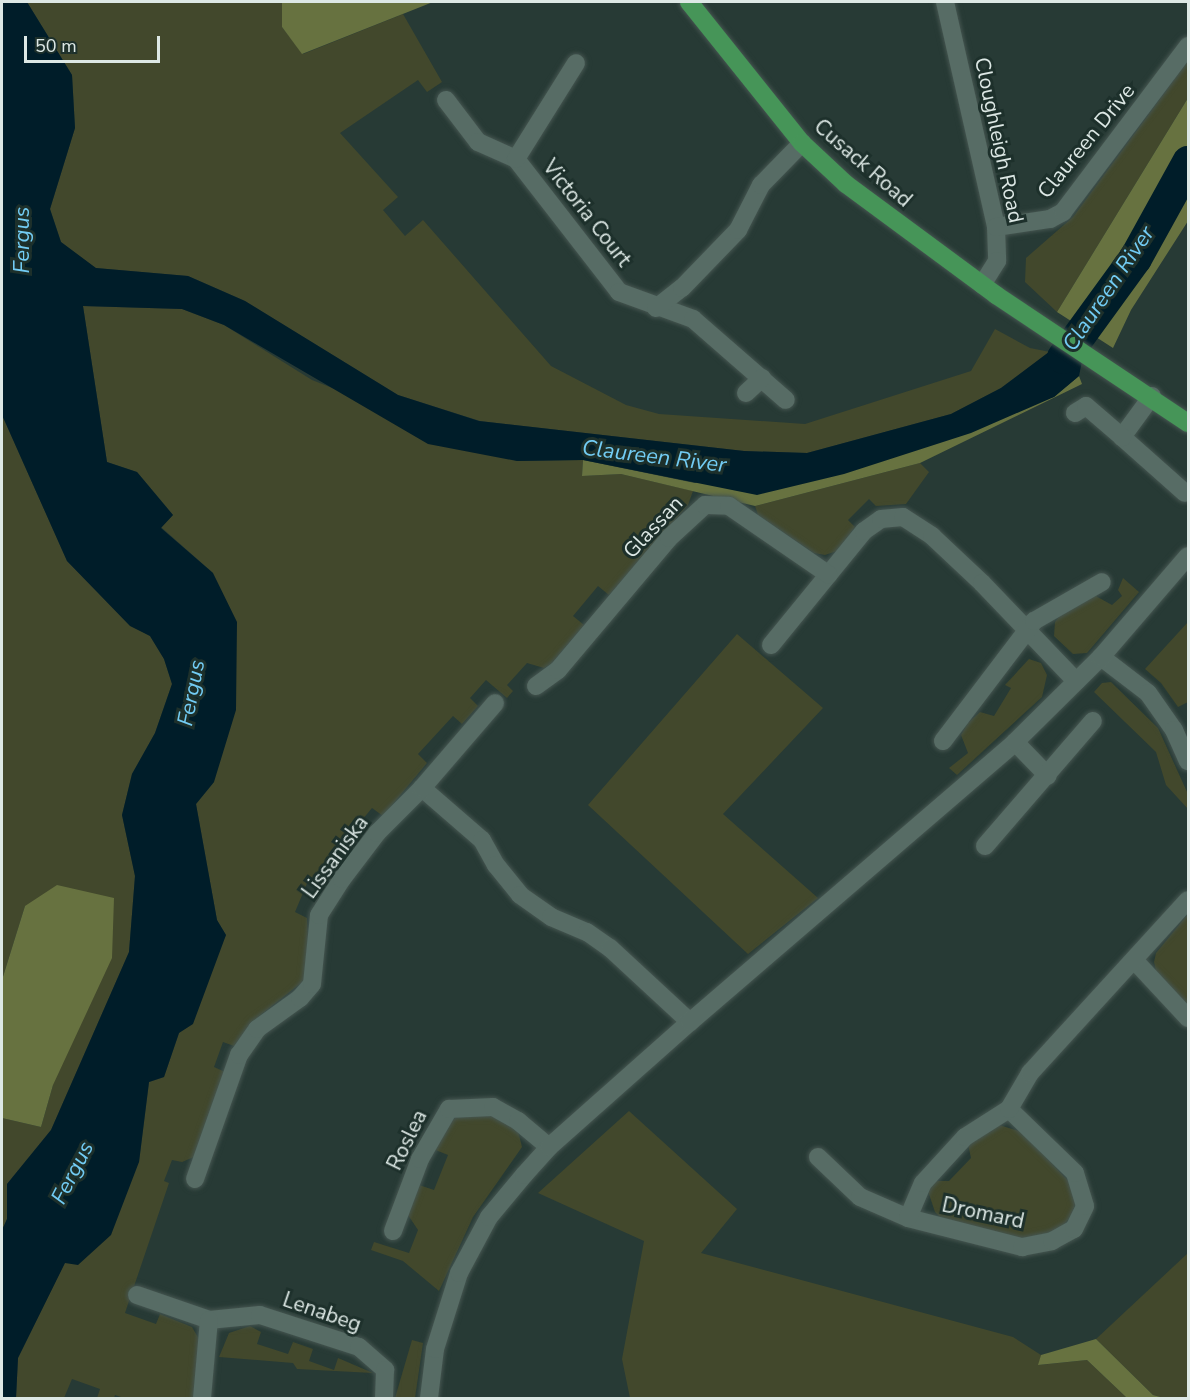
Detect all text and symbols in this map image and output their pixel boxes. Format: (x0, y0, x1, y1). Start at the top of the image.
scale bar (27, 24, 164, 62)
text: 50 m (35, 34, 77, 58)
street label: Cloughleigh Road (969, 55, 1029, 225)
street label: Claureen Drive (1032, 79, 1140, 203)
street label: Cusack Road (809, 114, 917, 212)
street label: Victoria Court (537, 154, 637, 272)
water label: Fergus (10, 207, 36, 273)
water label: Claureen River (1057, 221, 1161, 357)
water label: Claureen River (580, 435, 728, 479)
street label: Glassan (618, 491, 688, 563)
water label: Fergus (173, 658, 211, 728)
street label: Lissaniska (297, 811, 373, 903)
street label: Roslea (382, 1106, 432, 1174)
water label: Fergus (46, 1137, 100, 1209)
street label: Dromard (940, 1192, 1026, 1234)
street label: Lenabeg (279, 1287, 365, 1337)

